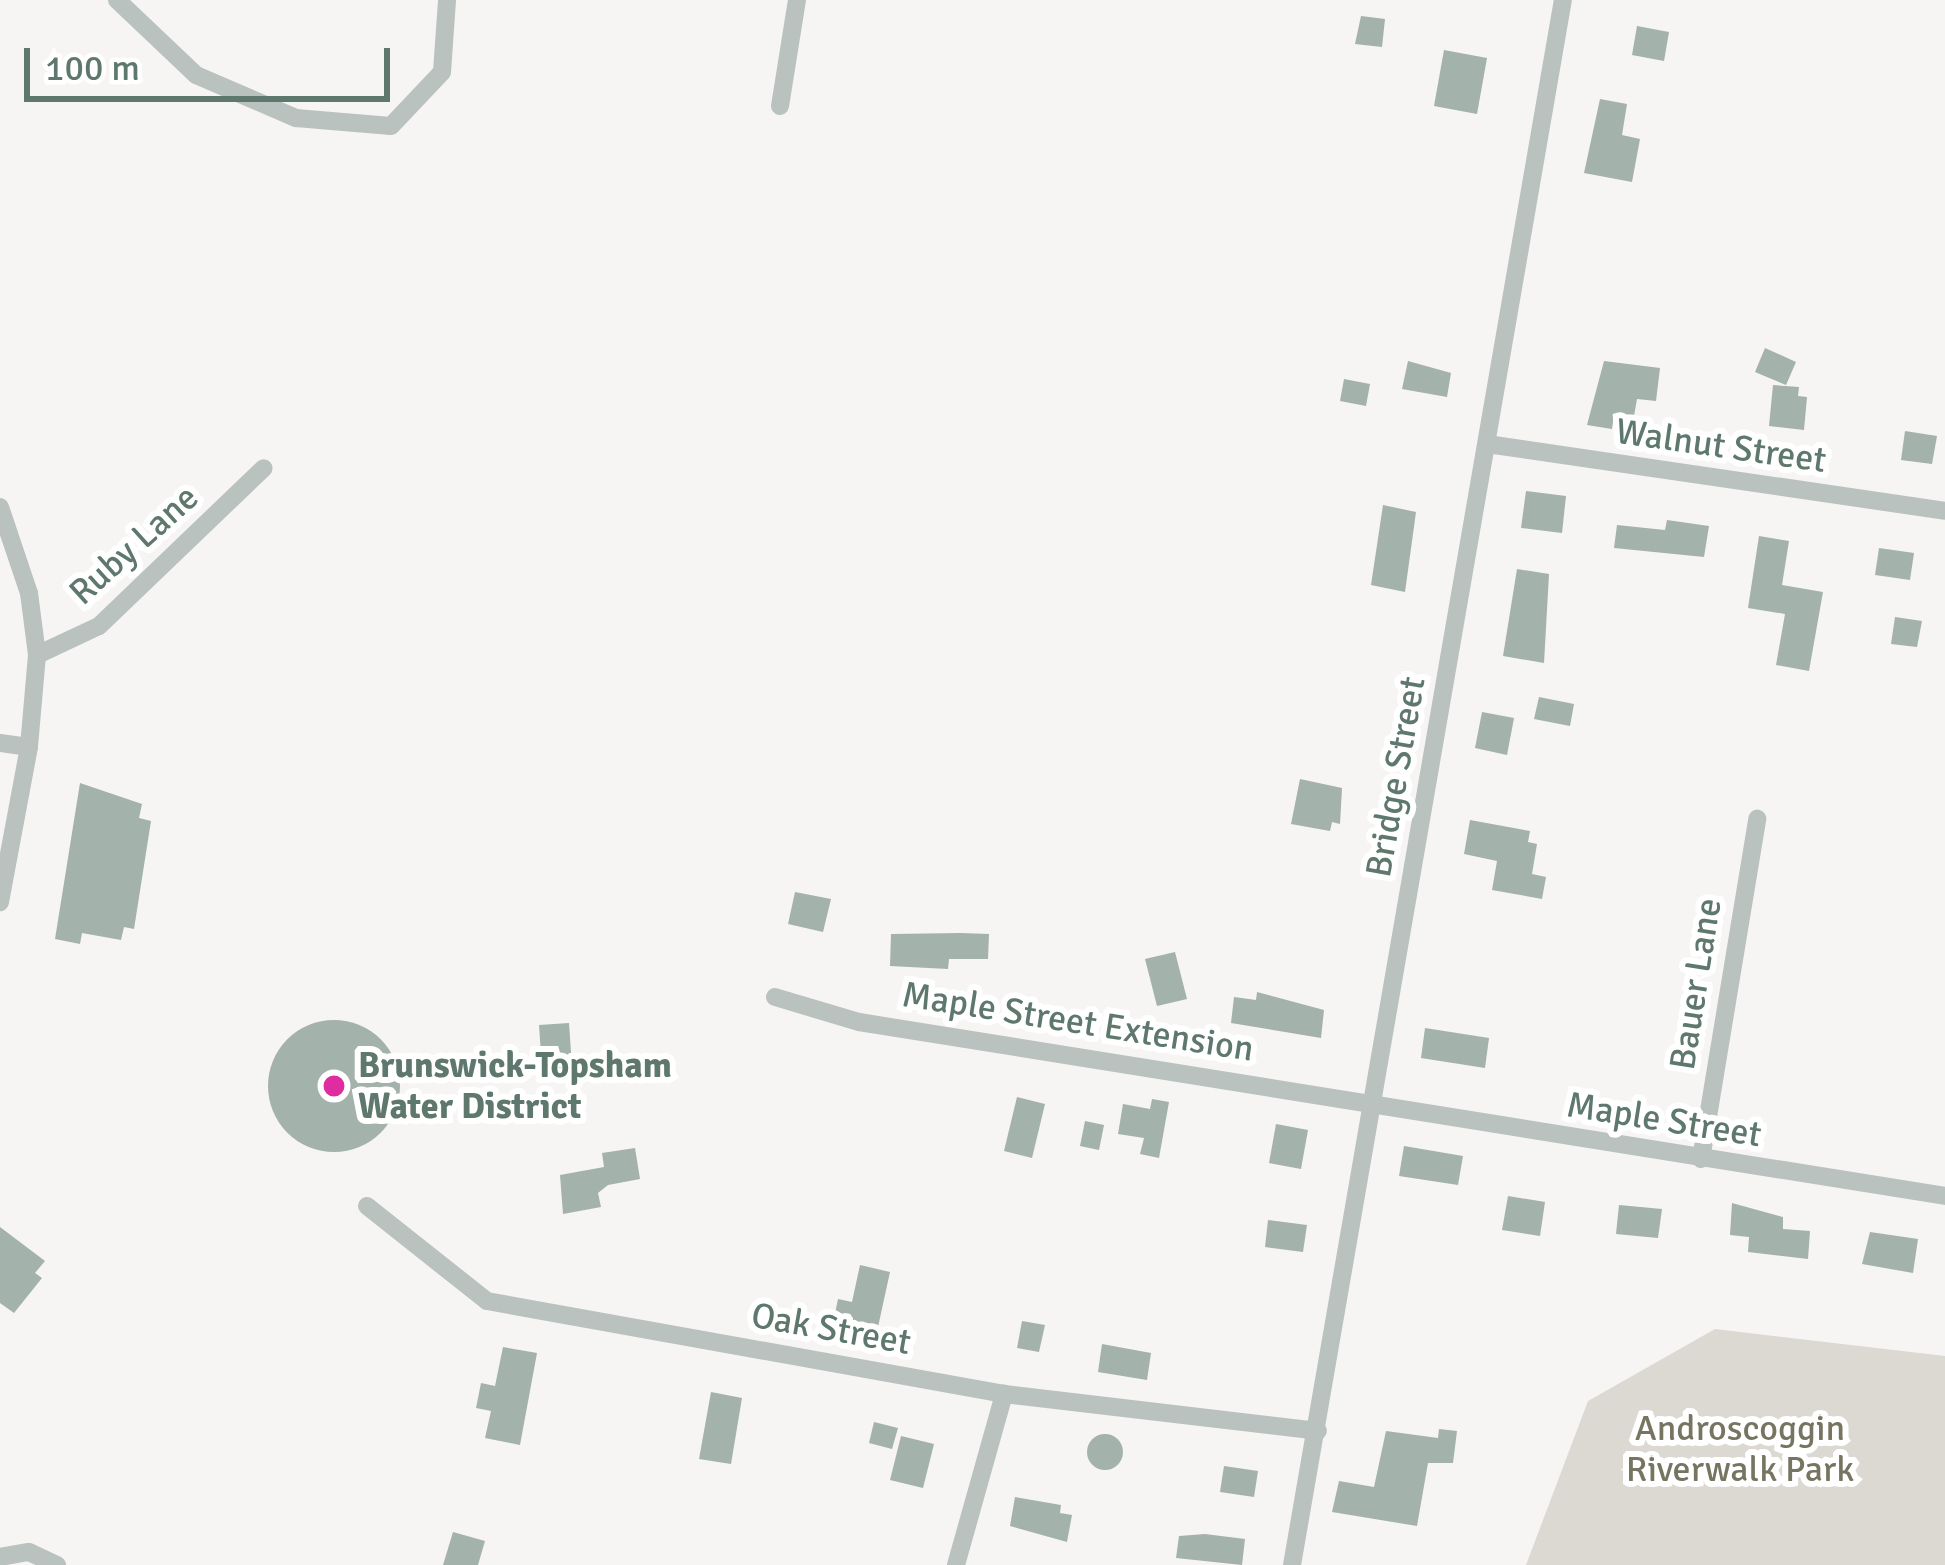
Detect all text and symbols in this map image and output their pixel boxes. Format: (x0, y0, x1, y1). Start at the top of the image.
scale bar (30, 24, 396, 98)
text: 100 m (45, 46, 140, 91)
street label: Walnut Street (1613, 410, 1829, 482)
street label: Ruby Lane (61, 476, 207, 614)
street label: Bridge Street (1357, 673, 1435, 881)
street label: Bauer Lane (1661, 895, 1731, 1073)
street label: Maple Street Extension (899, 973, 1257, 1071)
place label: Brunswick-Topsham Water District (358, 1043, 672, 1128)
marker: Brunswick-Topsham Water District (321, 1073, 347, 1099)
street label: Maple Street (1564, 1083, 1764, 1157)
street label: Oak Street (748, 1294, 914, 1364)
park label: Androscoggin Riverwalk Park (1626, 1406, 1854, 1491)

